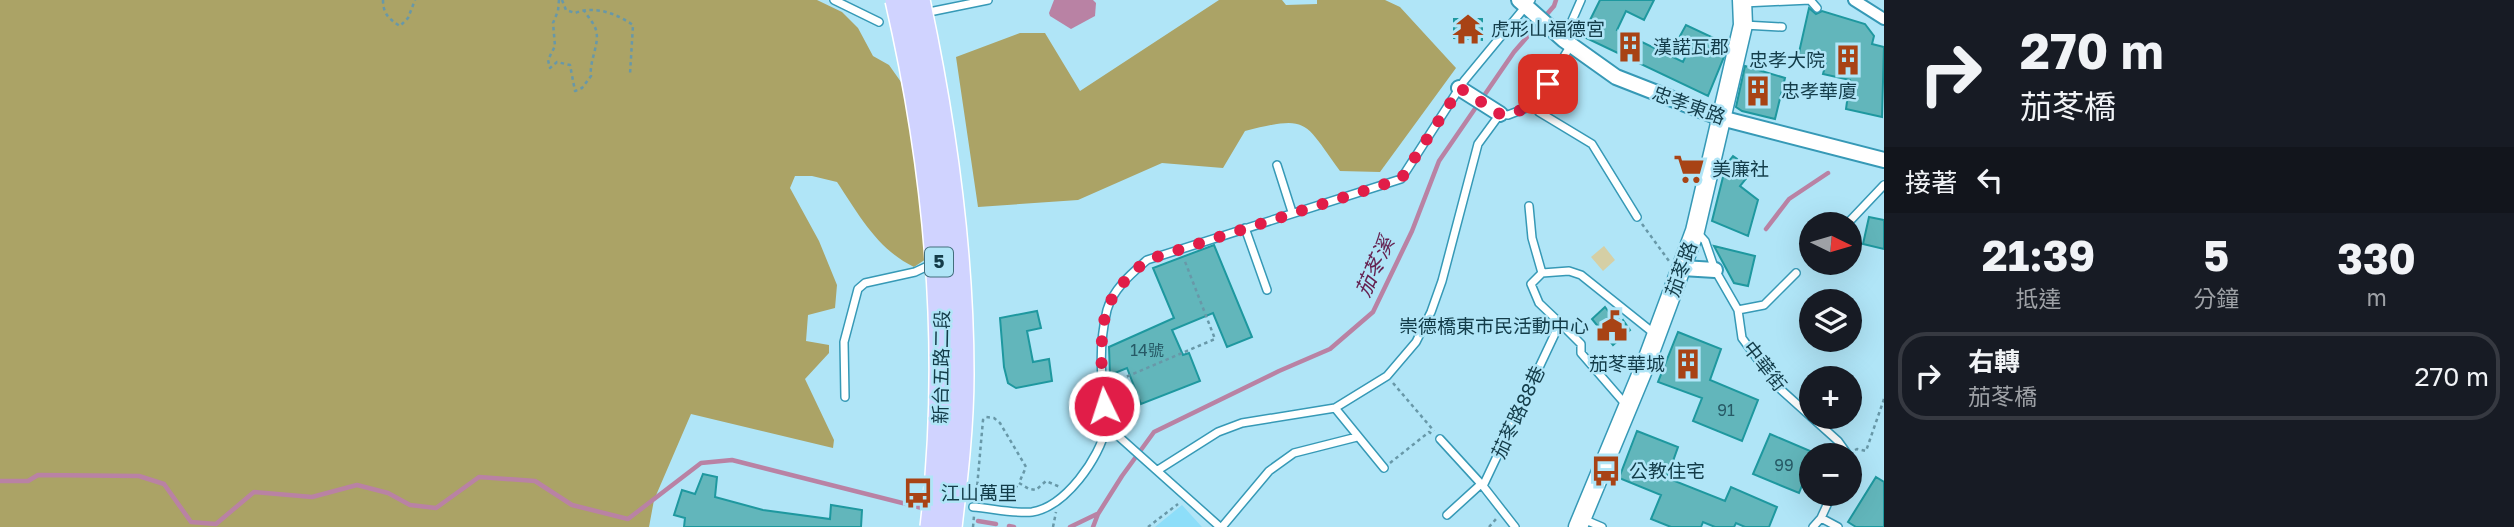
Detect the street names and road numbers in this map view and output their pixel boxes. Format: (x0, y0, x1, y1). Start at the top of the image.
street label: 忠孝東路 (1650, 81, 1729, 128)
street label: 茄苳路 (1660, 238, 1701, 300)
road number: 5 (925, 248, 953, 276)
street label: 新台五路二段 (928, 310, 953, 424)
street label: 中華街 (1739, 336, 1792, 395)
street label: 茄苳路88巷 (1486, 362, 1549, 462)

